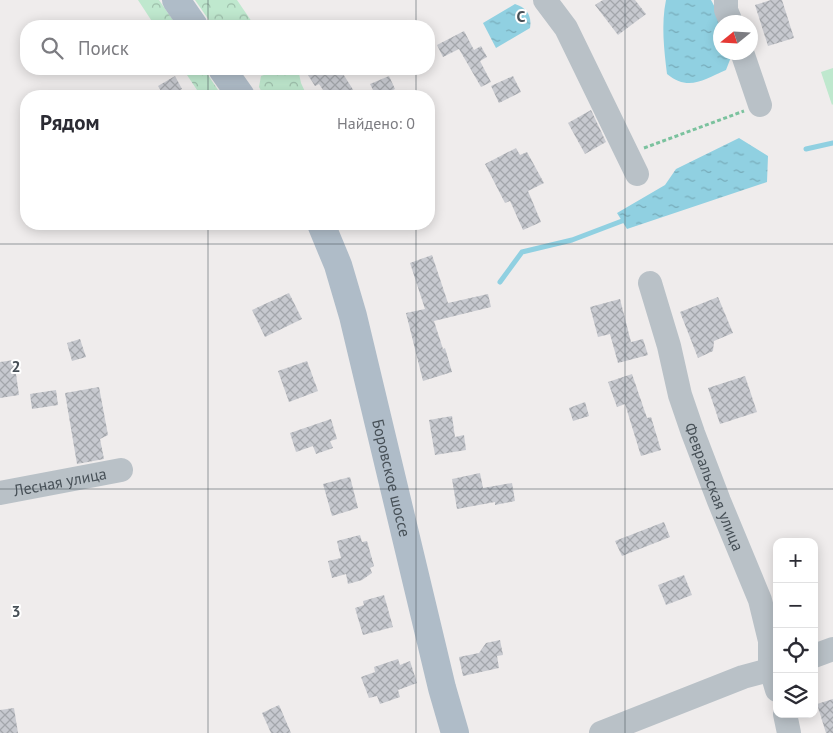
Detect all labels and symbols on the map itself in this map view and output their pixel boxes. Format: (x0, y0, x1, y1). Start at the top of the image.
text: C (517, 6, 526, 26)
north arrow (713, 15, 758, 60)
text: 2 (11, 356, 21, 376)
street label: Боровское шоссе (368, 417, 415, 539)
street label: Февральская улица (680, 420, 749, 554)
street label: Лесная улица (11, 463, 108, 500)
text: 3 (11, 601, 21, 621)

